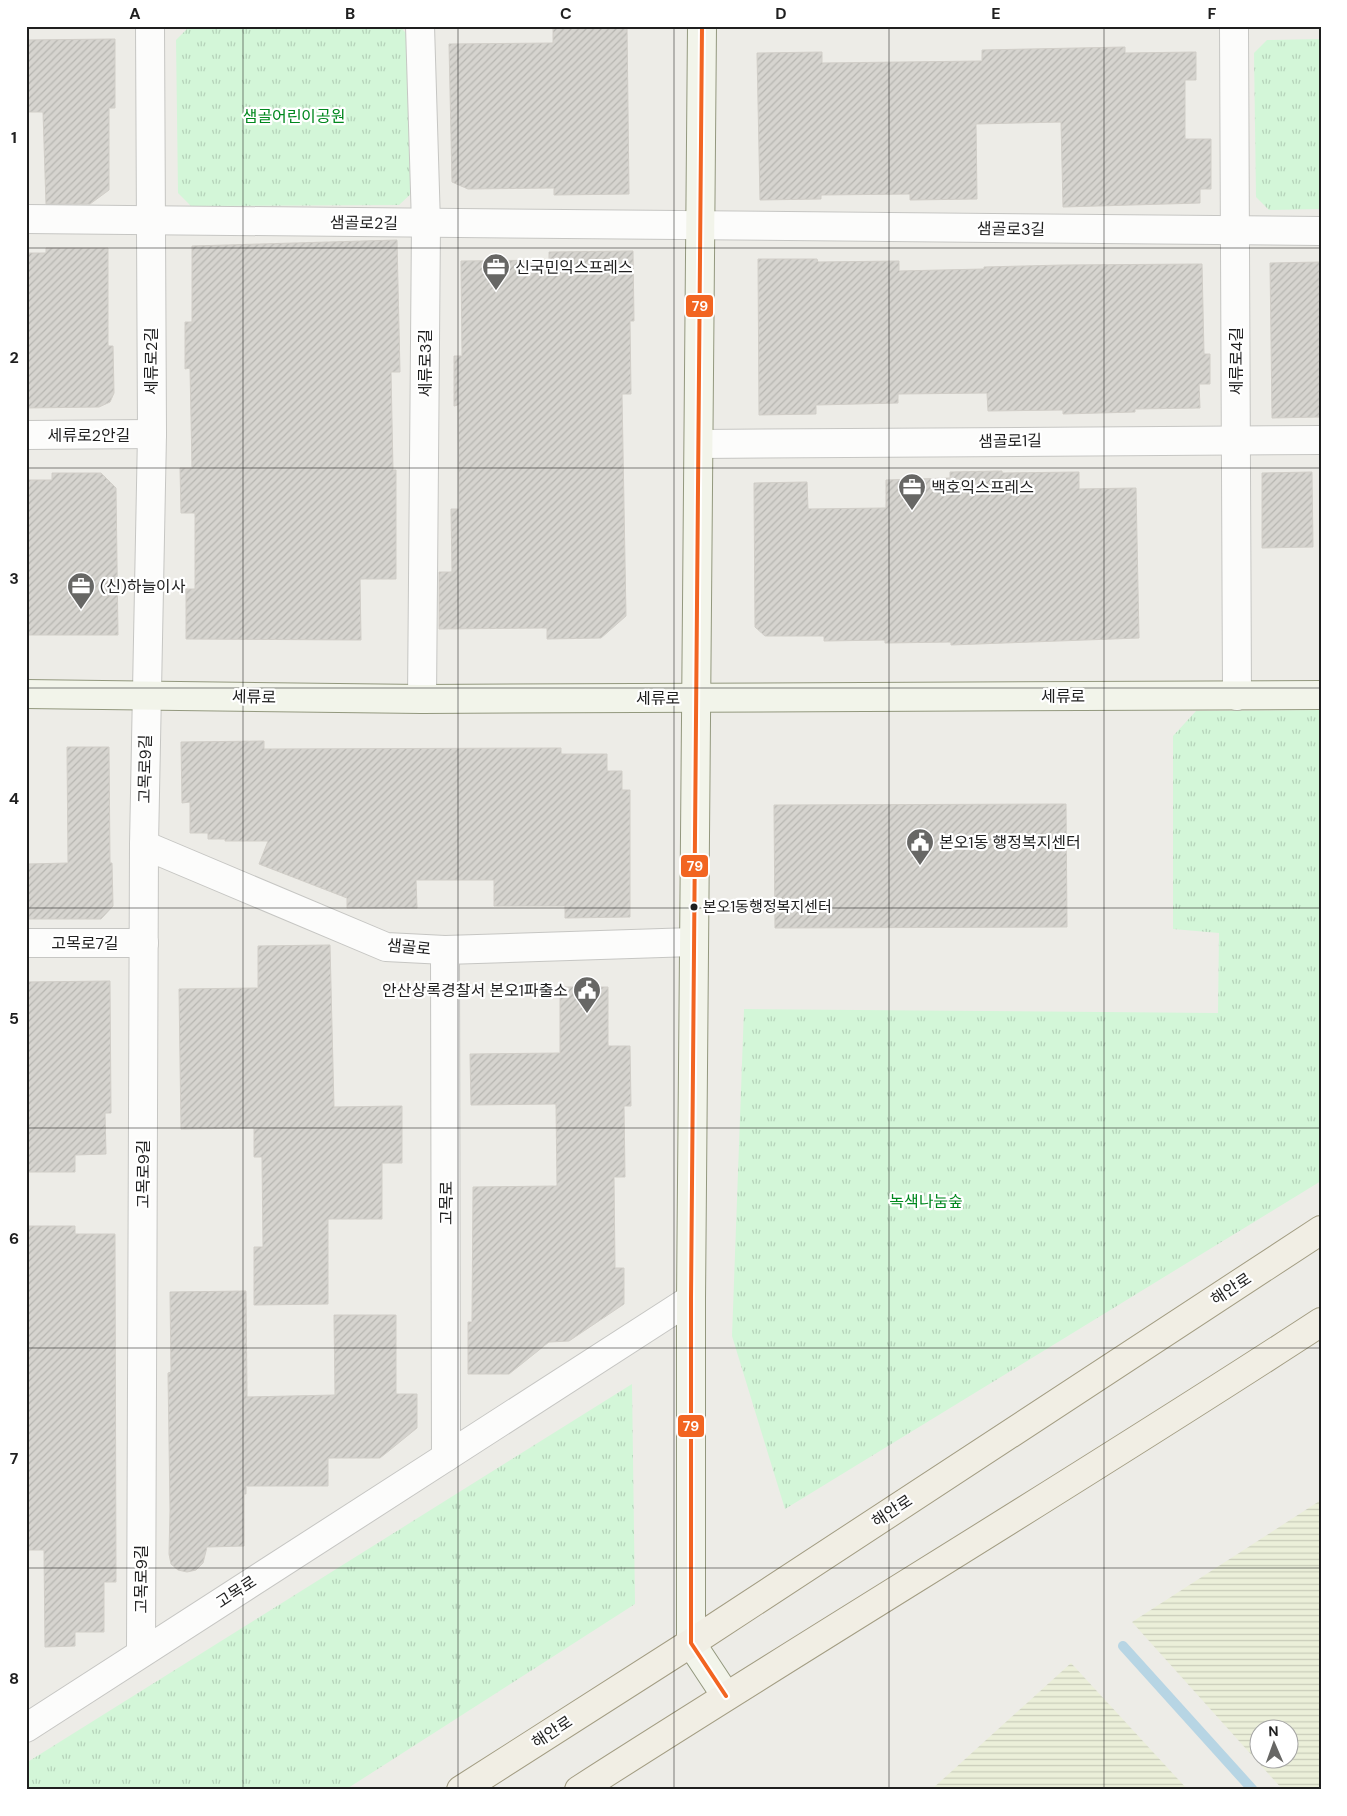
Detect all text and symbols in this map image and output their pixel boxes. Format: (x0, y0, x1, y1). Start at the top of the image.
text: A (129, 3, 141, 24)
text: B (345, 3, 355, 24)
text: C (560, 3, 572, 24)
text: D (775, 3, 787, 24)
text: E (991, 3, 1001, 24)
text: F (1208, 3, 1217, 24)
park label: 샘골어린이공원 (242, 106, 346, 127)
text: 1 (11, 127, 17, 148)
street label: 샘골로2길 (330, 212, 398, 234)
street label: 샘골로3길 (977, 218, 1045, 240)
office icon: 신국민익스프레스 (481, 252, 511, 291)
place label: 신국민익스프레스 (515, 257, 633, 278)
line badge: 79 (685, 294, 714, 318)
text: 79 (692, 297, 708, 315)
street label: 세류로2길 (141, 327, 162, 395)
street label: 세류로4길 (1226, 327, 1247, 395)
street label: 세류로3길 (415, 329, 436, 397)
text: 2 (9, 347, 19, 368)
street label: 세류로2안길 (48, 425, 130, 446)
street label: 샘골로1길 (978, 430, 1042, 452)
office icon: 백호익스프레스 (897, 472, 927, 511)
place label: 백호익스프레스 (931, 477, 1034, 498)
text: 3 (9, 568, 19, 589)
office icon: (신)하늘이사 (66, 571, 96, 610)
place label: (신)하늘이사 (100, 576, 186, 597)
street label: 세류로 (232, 686, 277, 708)
street label: 세류로 (1041, 686, 1085, 707)
street label: 세류로 (636, 688, 680, 709)
street label: 고목로9길 (134, 734, 156, 804)
text: 4 (9, 788, 19, 809)
public building icon: 본오1동 행정복지센터 (905, 827, 935, 866)
place label: 본오1동 행정복지센터 (939, 832, 1081, 853)
line badge: 79 (680, 854, 709, 878)
text: 79 (687, 857, 703, 875)
place label: 본오1동행정복지센터 (703, 897, 832, 917)
marker: 본오1동행정복지센터 (689, 902, 699, 912)
street label: 고목로7길 (51, 933, 119, 954)
street label: 샘골로 (386, 934, 432, 960)
public building icon: 안산상록경찰서 본오1파출소 (572, 975, 602, 1014)
place label: 안산상록경찰서 본오1파출소 (382, 980, 568, 1001)
text: 5 (9, 1008, 19, 1029)
street label: 고목로9길 (133, 1140, 154, 1208)
street label: 고목로 (436, 1181, 457, 1225)
park label: 녹색나눔숲 (889, 1191, 963, 1212)
text: 6 (9, 1228, 19, 1249)
street label: 해안로 (1207, 1268, 1255, 1310)
line badge: 79 (677, 1414, 705, 1438)
text: 79 (683, 1417, 699, 1435)
text: 7 (10, 1448, 19, 1469)
street label: 해안로 (868, 1490, 916, 1532)
street label: 고목로9길 (131, 1545, 152, 1613)
street label: 고목로 (212, 1571, 260, 1613)
text: 8 (9, 1668, 19, 1689)
street label: 해안로 (528, 1711, 576, 1753)
north arrow (1250, 1718, 1300, 1768)
text: N (1268, 1722, 1279, 1740)

